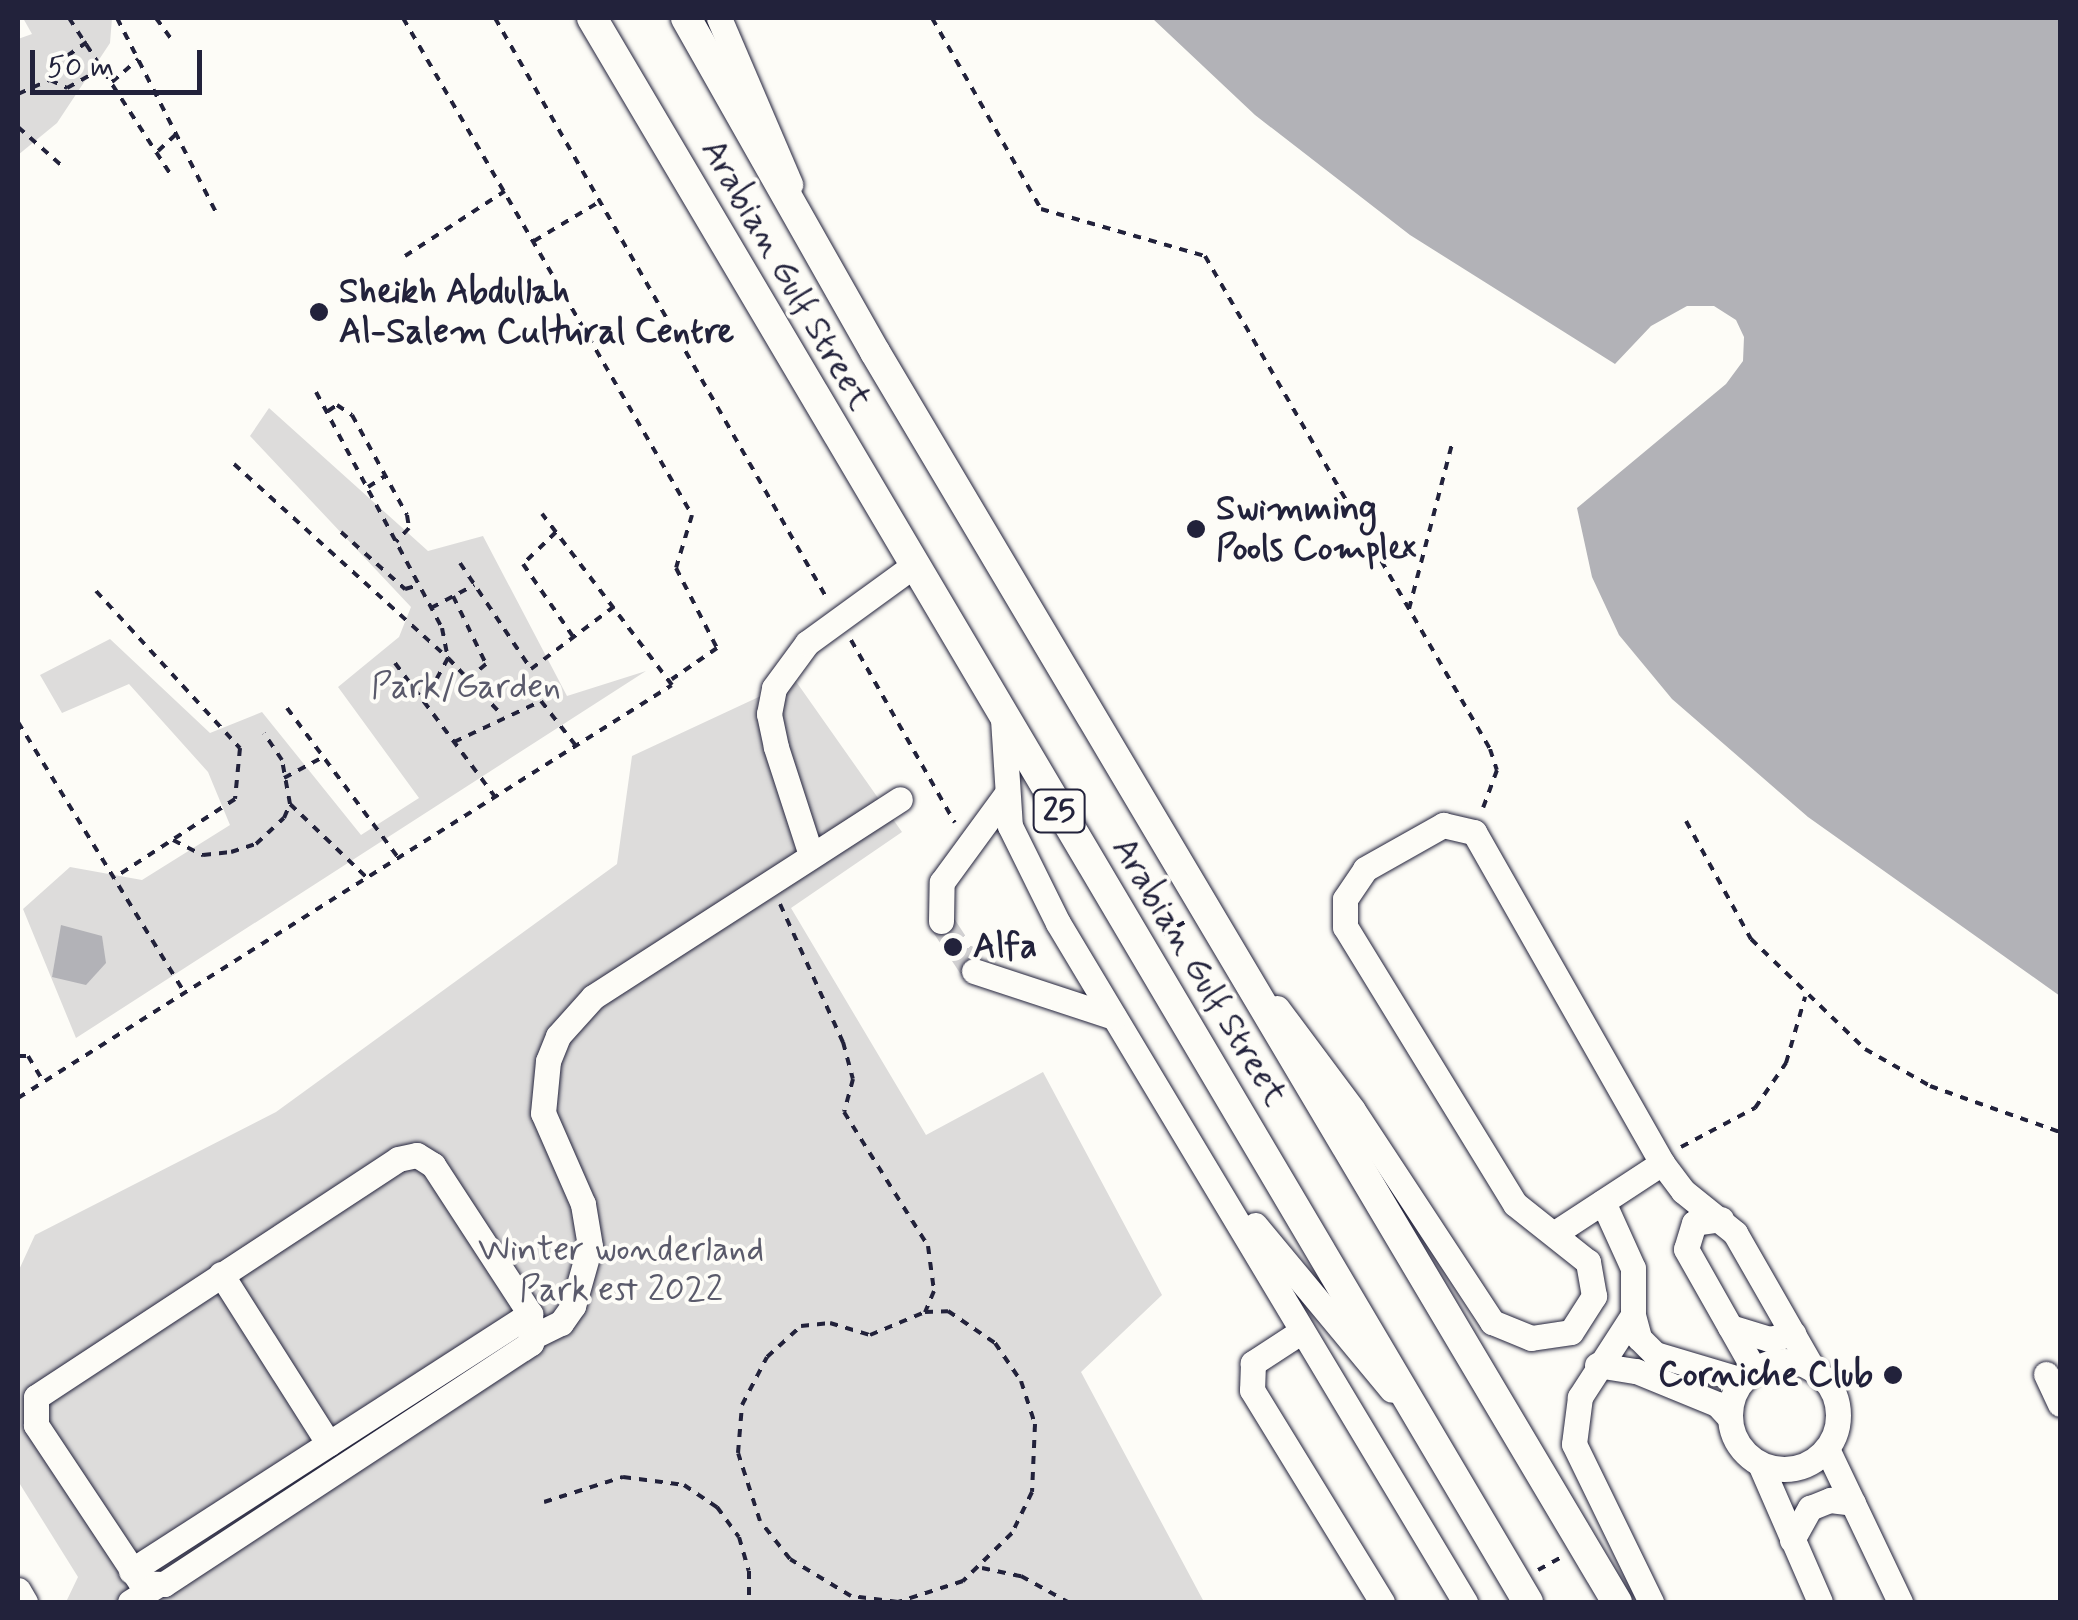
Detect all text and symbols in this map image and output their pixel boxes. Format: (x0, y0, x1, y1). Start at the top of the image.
scale bar (35, 30, 208, 92)
text: 50 m (47, 48, 114, 87)
street label: Arabian Gulf Street (690, 131, 882, 419)
place label: Sheikh Abdullah Al-Salem Cultural Centre (339, 271, 740, 353)
marker: Sheikh Abdullah Al-Salem Cultural Centre (308, 301, 330, 323)
place label: Swimming Pools Complex (1216, 488, 1416, 570)
marker: Swimming Pools Complex (1185, 518, 1207, 540)
park label: Park/Garden (371, 666, 561, 708)
road number: 25 (1032, 784, 1086, 838)
street label: Arabian Gulf Street (1101, 829, 1297, 1115)
place label: Alfa (973, 926, 1037, 968)
marker: Alfa (942, 936, 964, 958)
park label: Winter wonderland Park est 2022 (473, 1229, 769, 1311)
place label: Corniche Club (1654, 1354, 1873, 1396)
marker: Corniche Club (1882, 1364, 1904, 1386)

